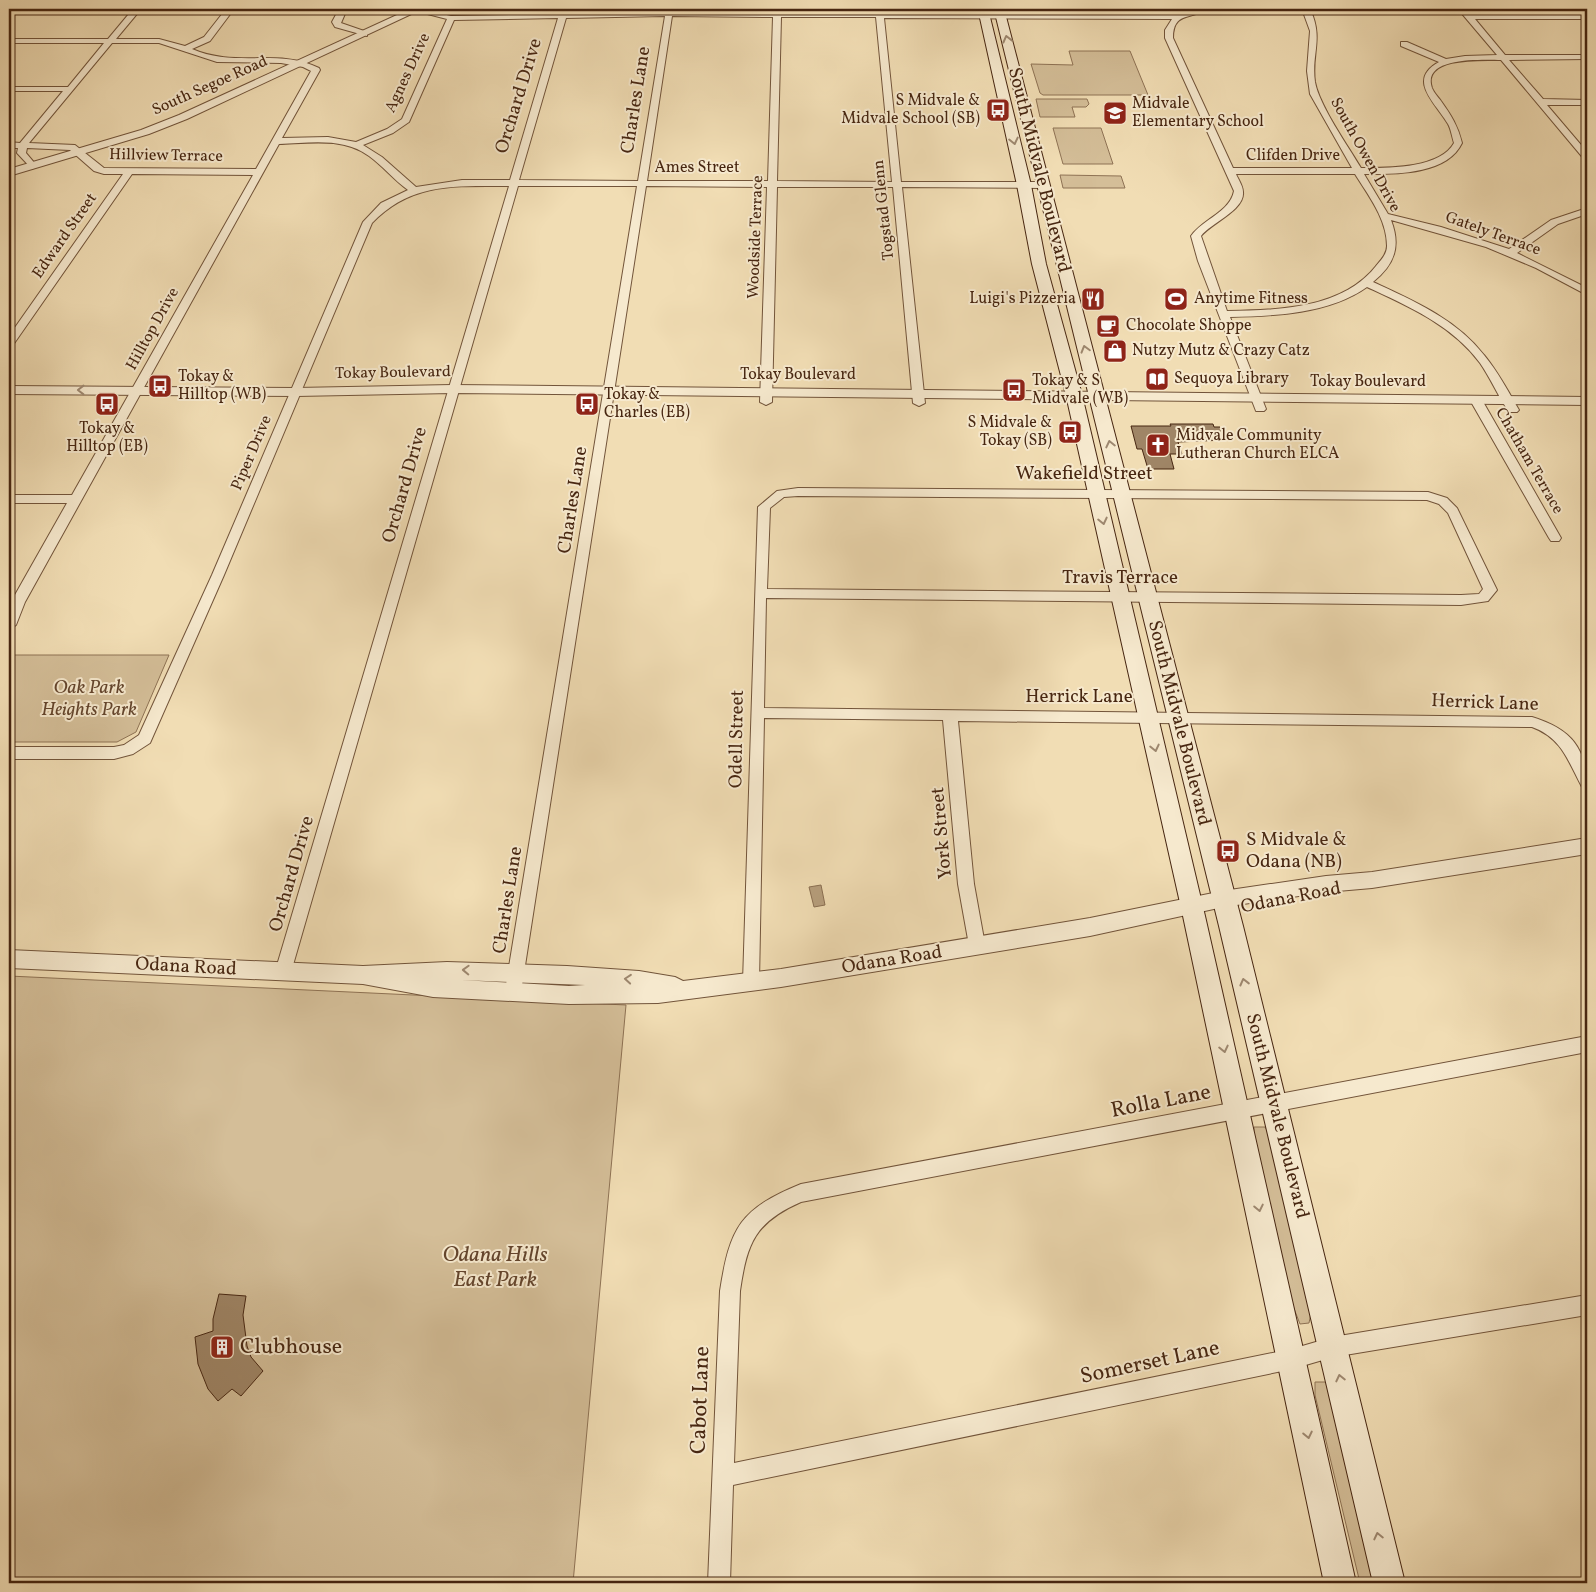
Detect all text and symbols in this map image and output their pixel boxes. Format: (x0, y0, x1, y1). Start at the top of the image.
street label: Agnes Drive (380, 30, 436, 116)
street label: Orchard Drive (489, 35, 549, 157)
one-way arrow (1002, 35, 1013, 44)
street label: Charles Lane (615, 45, 657, 155)
street label: South Segoe Road (149, 51, 271, 121)
street label: South Midvale Boulevard (1001, 65, 1077, 275)
place label: S Midvale & Midvale School (SB) (841, 90, 980, 130)
place label: Midvale Elementary School (1132, 93, 1264, 133)
street label: South Owen Drive (1324, 94, 1406, 216)
bus stop icon: S Midvale & Midvale School (SB) (985, 97, 1011, 123)
school or university icon: Midvale Elementary School (1102, 100, 1128, 126)
one-way arrow (1008, 137, 1019, 146)
street label: Hillview Terrace (109, 144, 223, 168)
street label: Clifden Drive (1246, 145, 1340, 167)
street label: Ames Street (655, 157, 740, 179)
street label: Togstad Glenn (868, 159, 900, 261)
street label: Woodside Terrace (743, 175, 769, 299)
street label: Edward Street (27, 188, 103, 283)
street label: Gately Terrace (1442, 207, 1544, 261)
street label: Hilltop Drive (121, 284, 185, 374)
restaurant icon: Luigi's Pizzeria (1080, 286, 1106, 312)
sports icon: Anytime Fitness (1163, 286, 1189, 312)
place label: Luigi's Pizzeria (969, 288, 1076, 310)
place label: Anytime Fitness (1194, 288, 1308, 310)
cafe icon: Chocolate Shoppe (1095, 313, 1121, 339)
place label: Chocolate Shoppe (1126, 315, 1252, 337)
shop icon: Nutzy Mutz & Crazy Catz (1102, 338, 1128, 364)
place label: Nutzy Mutz & Crazy Catz (1132, 340, 1310, 362)
one-way arrow (1081, 346, 1091, 354)
street label: Tokay Boulevard (335, 361, 451, 385)
street label: Tokay Boulevard (740, 364, 856, 386)
place label: Tokay & Hilltop (WB) (178, 366, 266, 406)
library icon: Sequoya Library (1144, 366, 1170, 392)
place label: Sequoya Library (1174, 368, 1289, 390)
place label: Tokay & S Midvale (WB) (1032, 370, 1128, 410)
street label: Tokay Boulevard (1310, 371, 1426, 393)
bus stop icon: Tokay & Hilltop (WB) (147, 373, 173, 399)
bus stop icon: Tokay & S Midvale (WB) (1001, 377, 1027, 403)
place label: Tokay & Charles (EB) (604, 384, 690, 424)
one-way arrow (76, 385, 84, 395)
bus stop icon: Tokay & Hilltop (EB) (94, 391, 120, 417)
bus stop icon: Tokay & Charles (EB) (574, 391, 600, 417)
street label: Chatham Terrace (1490, 404, 1568, 518)
street label: Piper Drive (226, 412, 278, 494)
place label: S Midvale & Tokay (SB) (967, 412, 1052, 452)
place label: Tokay & Hilltop (EB) (66, 418, 148, 458)
bus stop icon: S Midvale & Tokay (SB) (1057, 419, 1083, 445)
street label: Orchard Drive (376, 424, 434, 546)
place label: Midvale Community Lutheran Church ELCA (1176, 425, 1339, 465)
church icon: Midvale Community Lutheran Church ELCA (1145, 432, 1171, 458)
one-way arrow (1105, 440, 1116, 449)
street label: Charles Lane (552, 445, 594, 555)
street label: Wakefield Street (1015, 461, 1153, 487)
one-way arrow (1097, 517, 1108, 526)
street label: Travis Terrace (1062, 565, 1178, 591)
street label: South Midvale Boulevard (1141, 618, 1217, 828)
park label: Oak Park Heights Park (41, 675, 137, 723)
street label: Herrick Lane (1025, 684, 1133, 710)
street label: Herrick Lane (1431, 688, 1539, 718)
street label: Odell Street (723, 689, 751, 789)
one-way arrow (1149, 743, 1160, 752)
street label: York Street (925, 786, 959, 880)
street label: Orchard Drive (263, 813, 321, 935)
place label: S Midvale & Odana (NB) (1246, 827, 1347, 875)
bus stop icon: S Midvale & Odana (NB) (1215, 838, 1241, 864)
street label: Charles Lane (487, 845, 529, 955)
street label: Odana Road (1239, 876, 1343, 920)
street label: Odana Road (840, 939, 944, 981)
street label: Odana Road (135, 951, 237, 983)
one-way arrow (461, 965, 469, 975)
one-way arrow (623, 974, 631, 985)
one-way arrow (1239, 977, 1250, 986)
street label: South Midvale Boulevard (1239, 1011, 1315, 1221)
one-way arrow (1218, 1044, 1229, 1053)
street label: Rolla Lane (1108, 1077, 1214, 1127)
one-way arrow (1253, 1203, 1264, 1212)
park label: Odana Hills East Park (442, 1240, 548, 1296)
place label: Clubhouse (240, 1332, 342, 1363)
street label: Somerset Lane (1077, 1333, 1223, 1393)
building icon: Clubhouse (209, 1334, 235, 1360)
street label: Cabot Lane (684, 1345, 718, 1455)
one-way arrow (1335, 1373, 1346, 1382)
one-way arrow (1303, 1430, 1313, 1439)
one-way arrow (1373, 1531, 1384, 1540)

